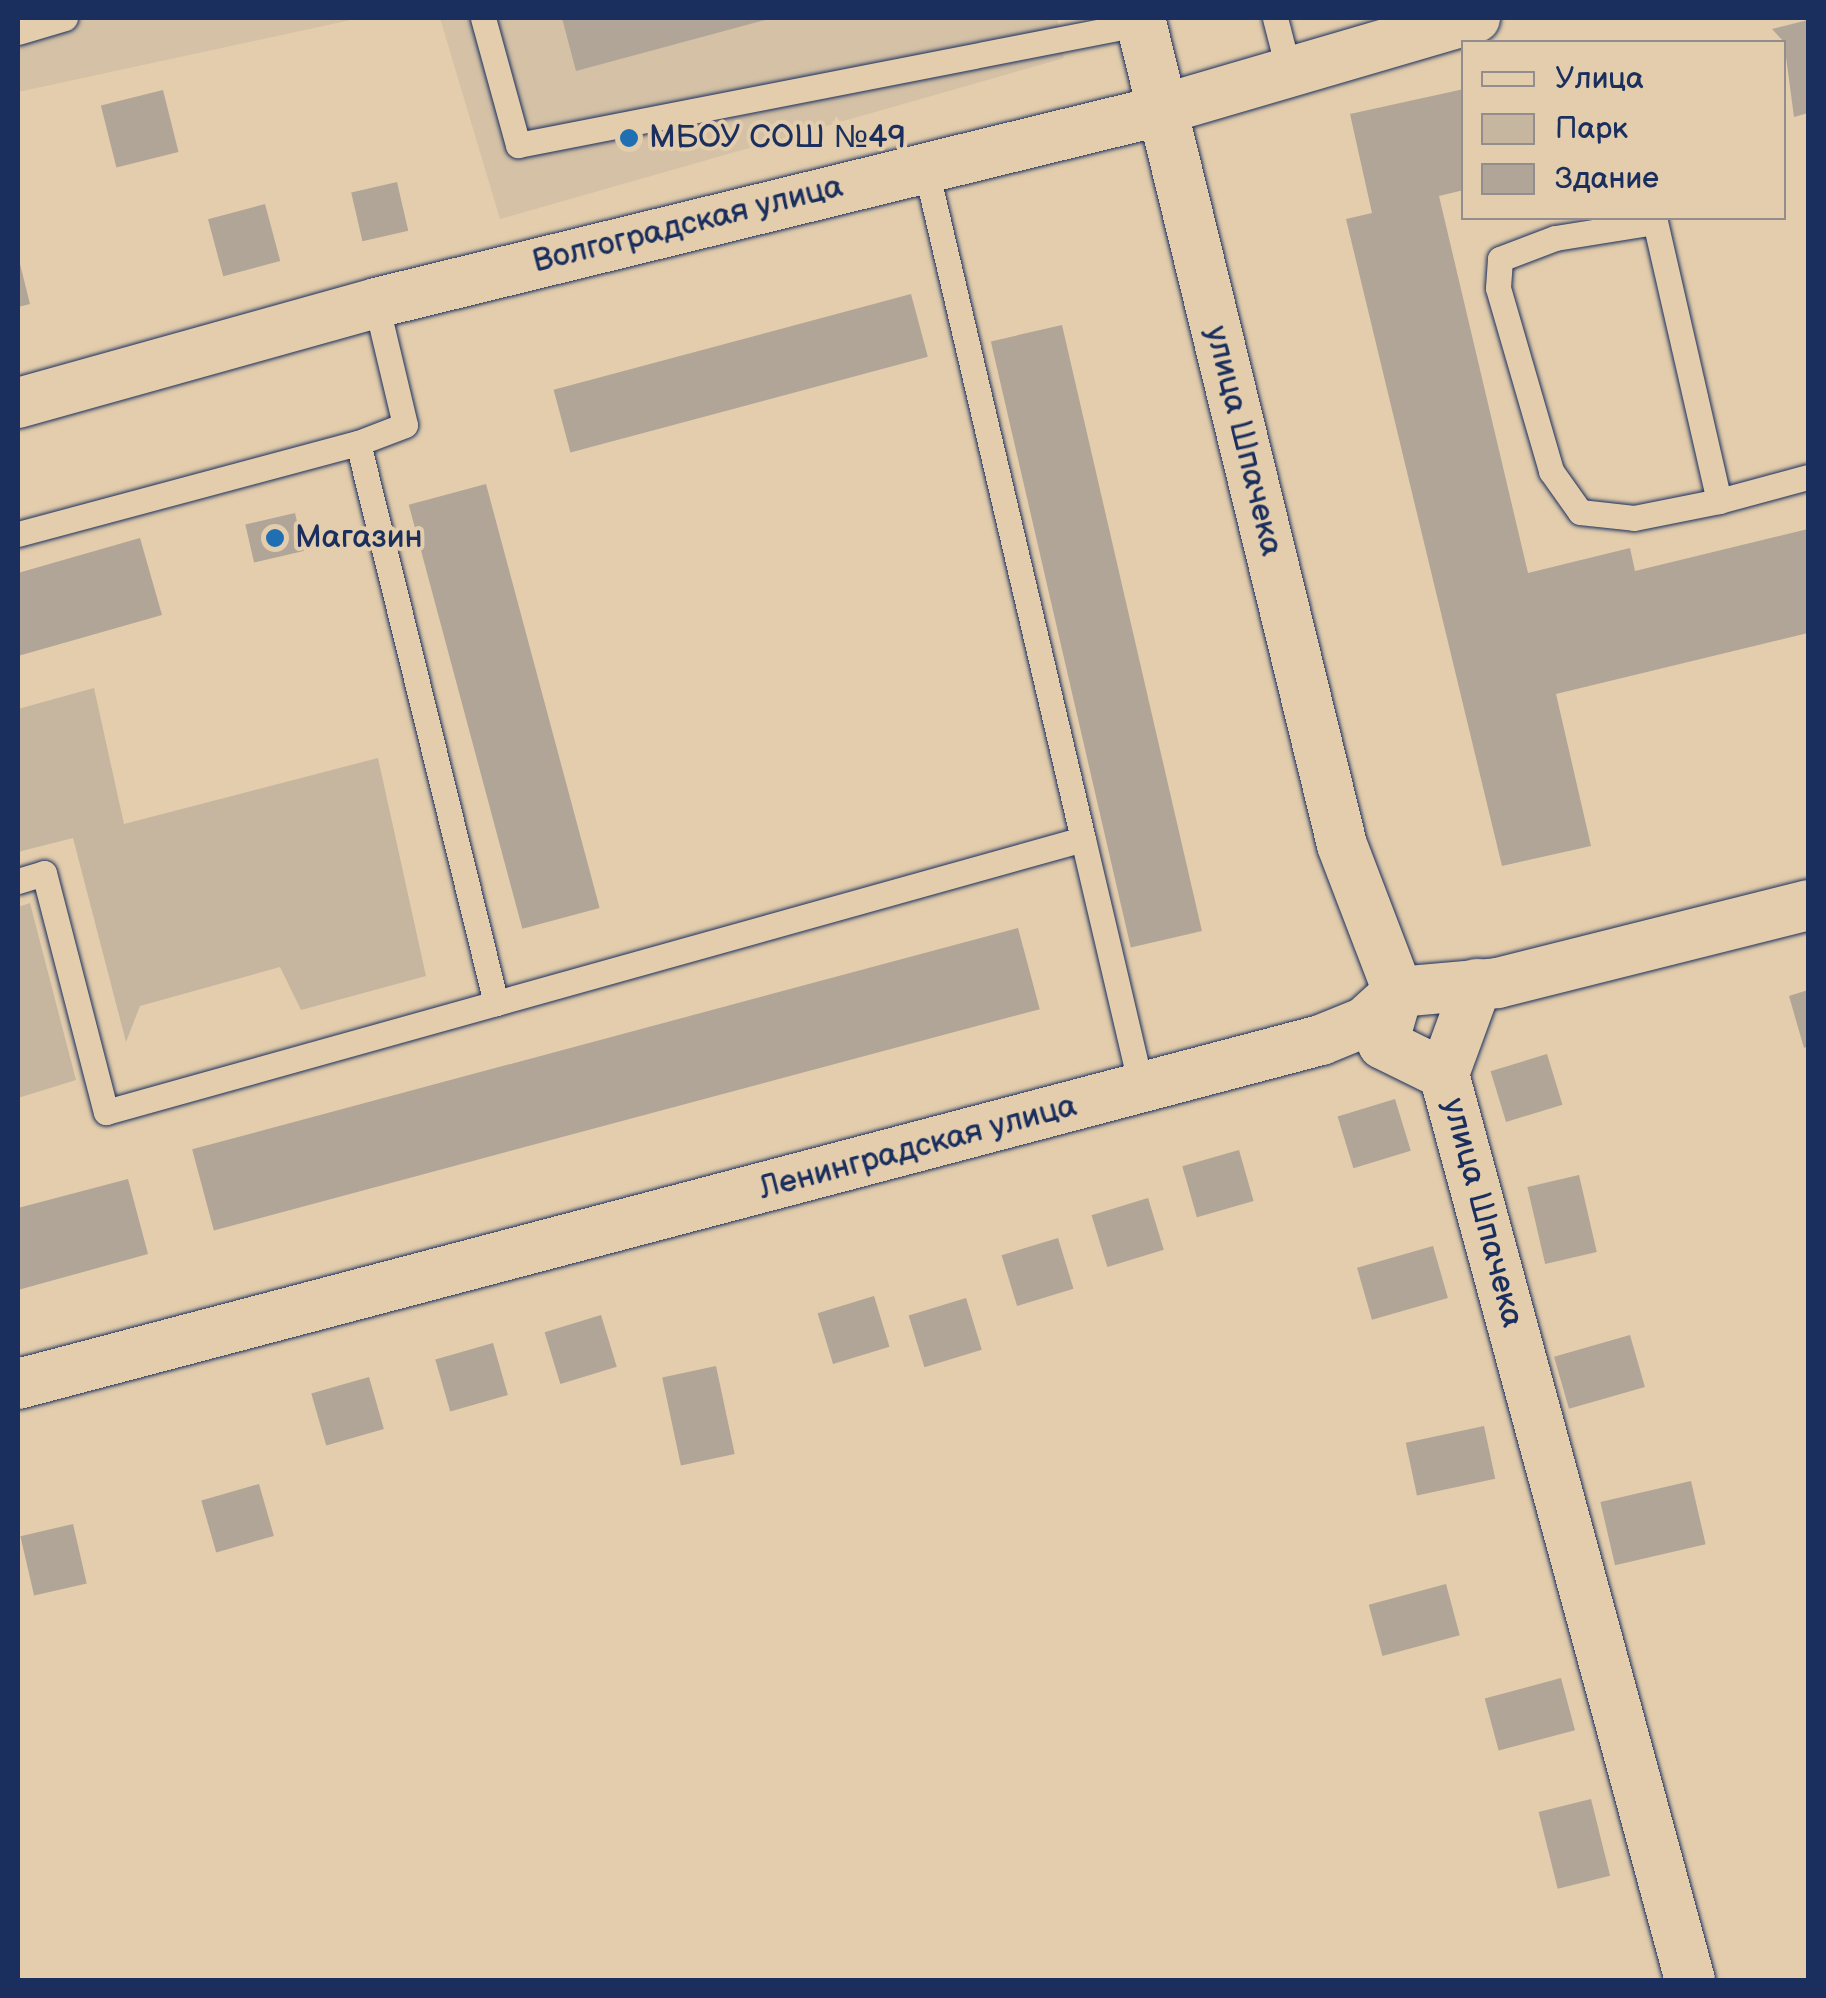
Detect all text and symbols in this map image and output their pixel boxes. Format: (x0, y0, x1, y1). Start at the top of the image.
legend (1461, 40, 1786, 220)
text: Улица (1555, 61, 1644, 97)
text: Парк (1555, 111, 1628, 147)
place label: МБОУ СОШ №49 (649, 119, 906, 157)
marker: МБОУ СОШ №49 (618, 127, 640, 149)
text: Здание (1555, 161, 1659, 197)
street label: Волгоградская улица (529, 168, 847, 282)
street label: улица Шпачека (1196, 322, 1290, 560)
place label: Магазин (295, 519, 423, 557)
marker: Магазин (264, 527, 286, 549)
street label: Ленинградская улица (755, 1087, 1081, 1209)
street label: улица Шпачека (1433, 1094, 1531, 1332)

